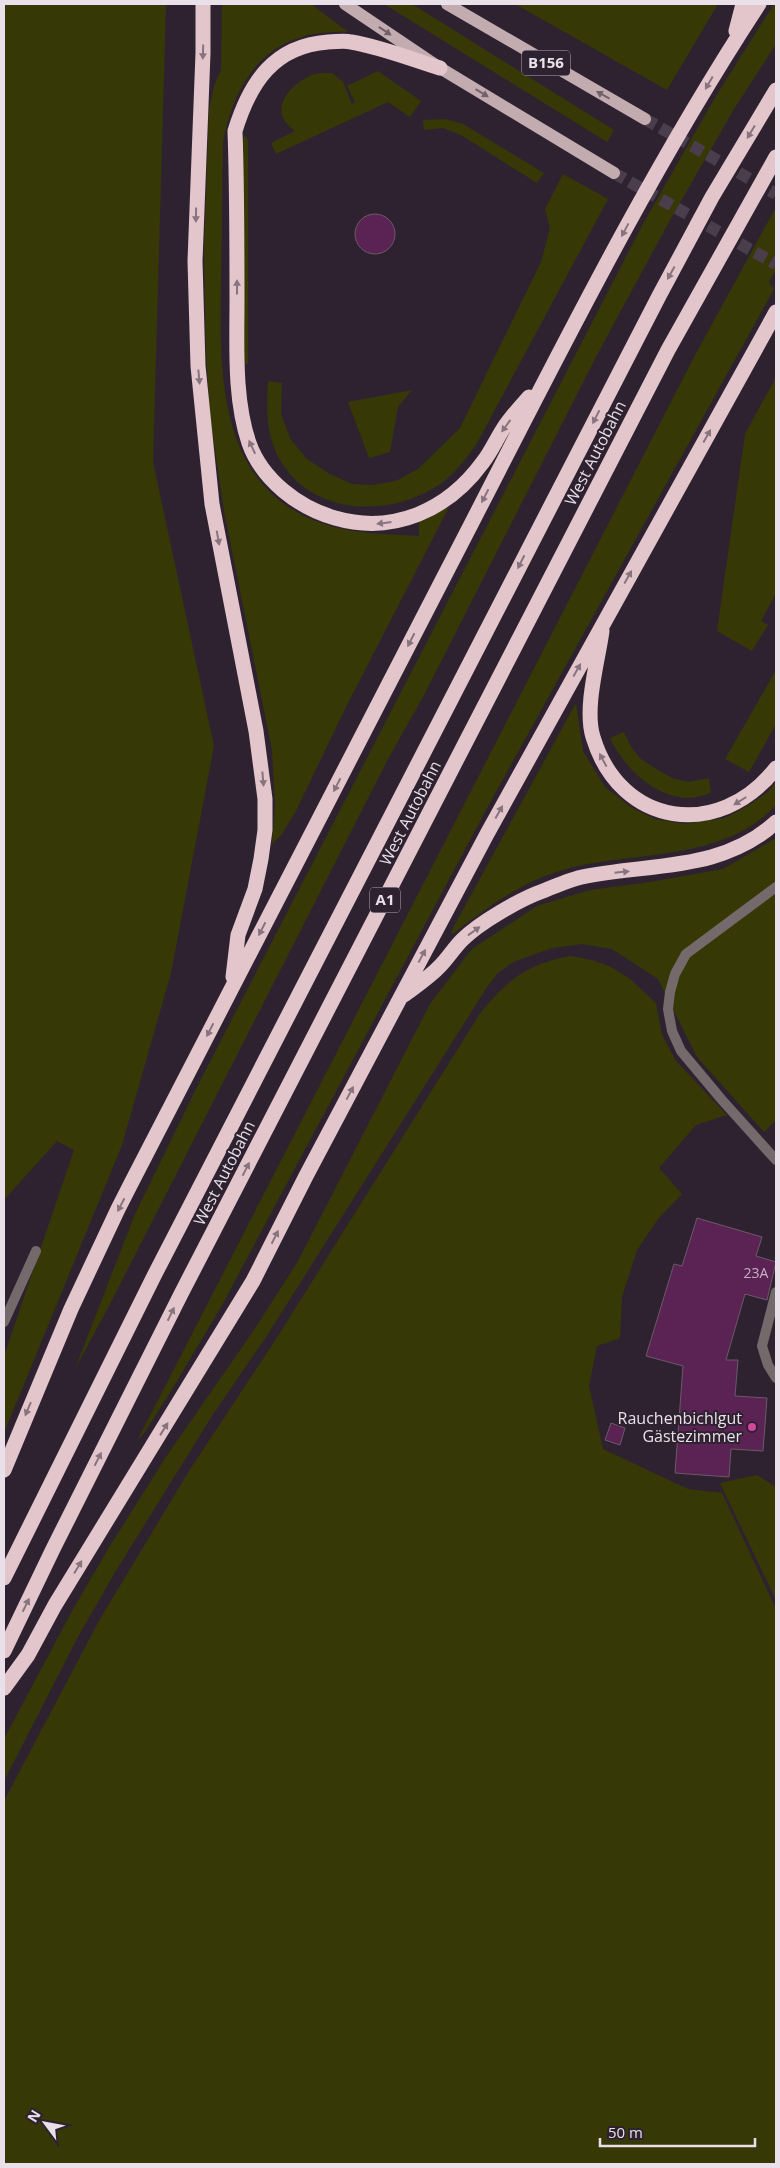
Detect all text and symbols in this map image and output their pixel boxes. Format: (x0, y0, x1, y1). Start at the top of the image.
one-way arrow (378, 26, 392, 36)
one-way arrow (199, 45, 207, 61)
road number: B156 (522, 50, 570, 76)
one-way arrow (705, 77, 714, 90)
one-way arrow (475, 89, 488, 98)
one-way arrow (596, 91, 610, 99)
one-way arrow (746, 125, 755, 138)
one-way arrow (192, 207, 200, 223)
one-way arrow (621, 222, 629, 237)
one-way arrow (667, 266, 675, 281)
one-way arrow (233, 278, 241, 294)
one-way arrow (195, 370, 203, 386)
street label: West Autobahn (559, 397, 631, 509)
one-way arrow (592, 410, 600, 425)
one-way arrow (500, 419, 511, 432)
one-way arrow (703, 429, 712, 442)
one-way arrow (248, 440, 256, 454)
one-way arrow (481, 489, 489, 503)
one-way arrow (376, 519, 392, 527)
one-way arrow (215, 531, 223, 547)
one-way arrow (517, 555, 525, 569)
one-way arrow (624, 570, 632, 585)
one-way arrow (407, 633, 415, 648)
one-way arrow (572, 663, 581, 676)
one-way arrow (599, 753, 607, 767)
street label: West Autobahn (374, 757, 446, 869)
one-way arrow (259, 772, 267, 788)
one-way arrow (333, 778, 341, 792)
one-way arrow (734, 796, 747, 805)
one-way arrow (495, 805, 503, 820)
one-way arrow (615, 868, 631, 876)
road number: A1 (370, 888, 400, 912)
one-way arrow (258, 922, 266, 936)
one-way arrow (467, 926, 481, 936)
one-way arrow (418, 948, 426, 963)
one-way arrow (206, 1023, 214, 1038)
one-way arrow (346, 1085, 354, 1100)
street label: West Autobahn (188, 1117, 260, 1229)
one-way arrow (242, 1162, 250, 1177)
one-way arrow (116, 1197, 125, 1212)
one-way arrow (271, 1230, 279, 1244)
house number: 23A (744, 1263, 769, 1282)
one-way arrow (167, 1307, 175, 1321)
one-way arrow (24, 1402, 32, 1416)
place label: Rauchenbichlgut Gästezimmer (618, 1407, 742, 1447)
marker: Rauchenbichlgut Gästezimmer (746, 1421, 758, 1433)
one-way arrow (160, 1423, 169, 1436)
one-way arrow (94, 1452, 102, 1466)
one-way arrow (74, 1561, 83, 1574)
one-way arrow (22, 1597, 30, 1612)
north arrow (20, 2098, 70, 2148)
text: N (22, 2106, 45, 2126)
scale bar (600, 2116, 755, 2148)
text: 50 m (608, 2122, 643, 2142)

